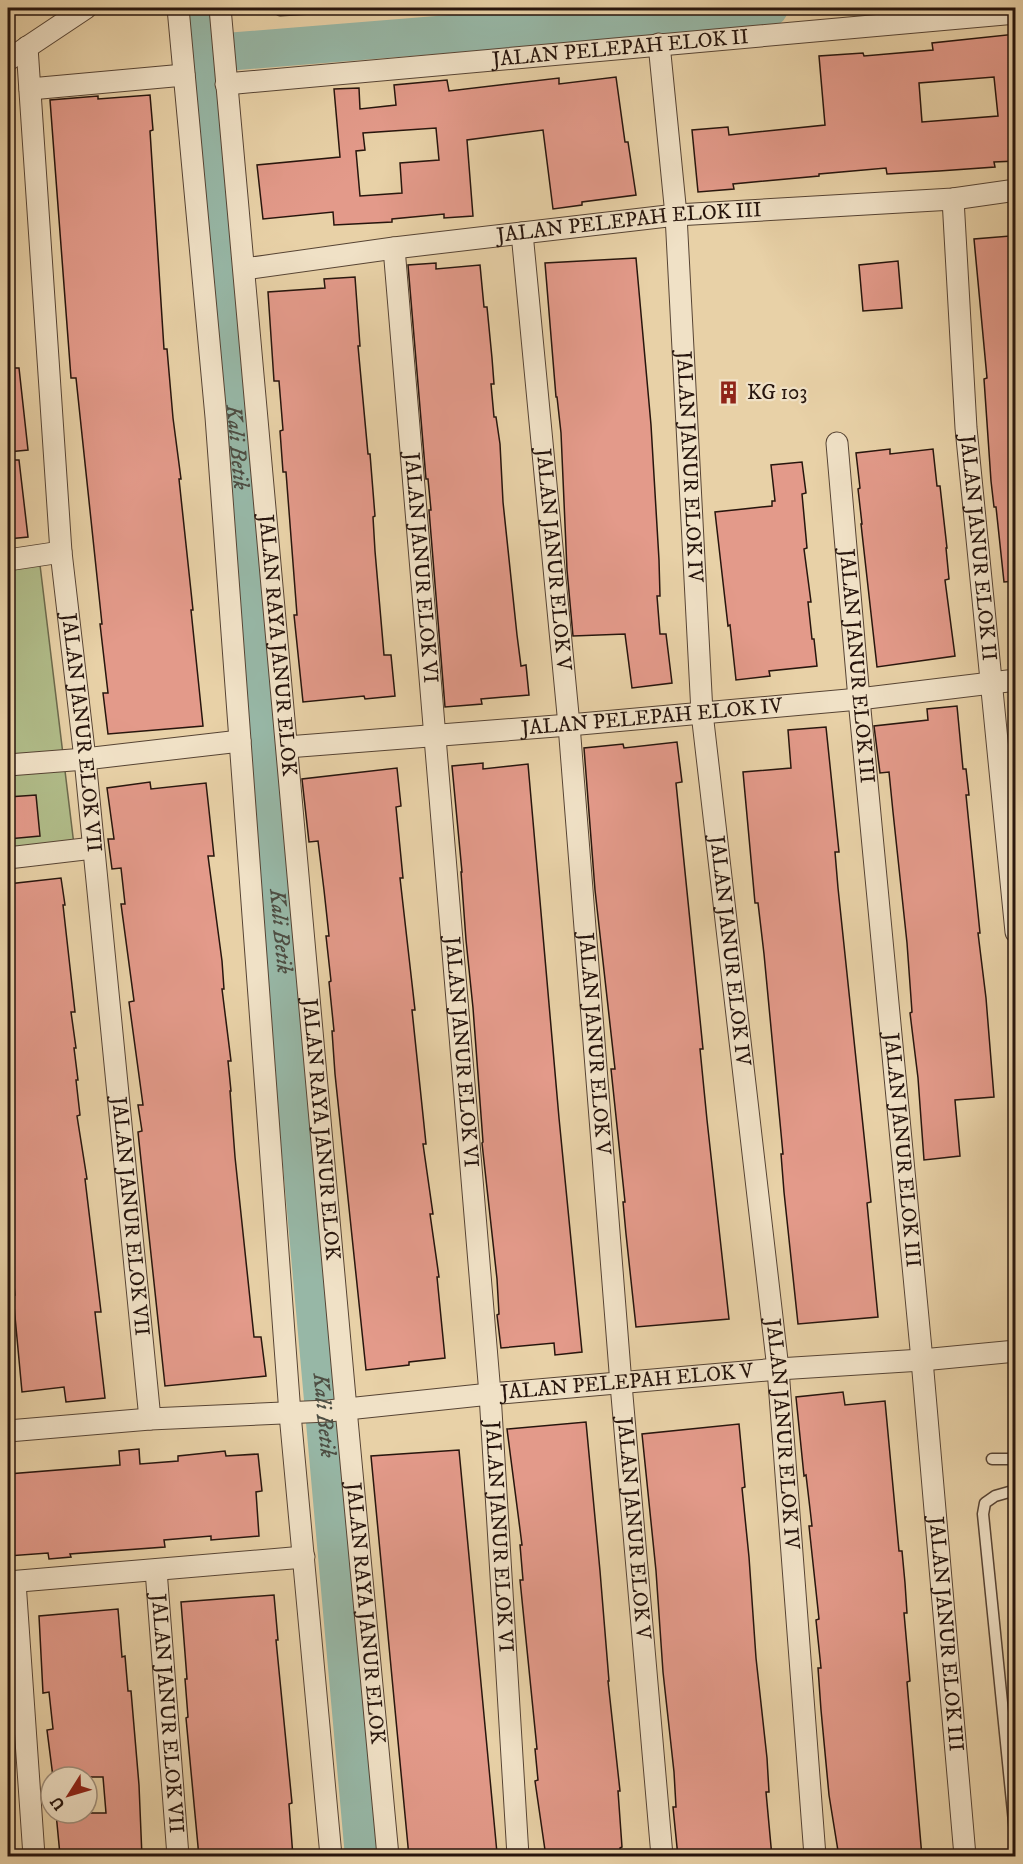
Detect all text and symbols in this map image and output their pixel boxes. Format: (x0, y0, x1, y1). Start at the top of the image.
street label: JALAN PELEPAH ELOK II (489, 24, 750, 73)
street label: JALAN PELEPAH ELOK III (493, 197, 762, 249)
street label: JALAN JANUR ELOK IV (670, 349, 708, 584)
building icon: KG 103 (716, 380, 742, 406)
place label: KG 103 (747, 380, 807, 406)
water label: Kali Betik (220, 403, 255, 492)
street label: JALAN JANUR ELOK II (954, 432, 1002, 662)
street label: JALAN JANUR ELOK V (529, 445, 577, 672)
street label: JALAN JANUR ELOK VI (398, 449, 443, 684)
street label: JALAN RAYA JANUR ELOK (252, 512, 302, 778)
street label: JALAN JANUR ELOK III (833, 546, 880, 785)
street label: JALAN JANUR ELOK VII (55, 610, 107, 853)
street label: JALAN PELEPAH ELOK IV (518, 693, 784, 742)
street label: JALAN JANUR ELOK IV (703, 832, 756, 1068)
water label: Kali Betik (264, 887, 298, 976)
street label: JALAN JANUR ELOK V (572, 930, 616, 1157)
street label: JALAN JANUR ELOK VI (439, 934, 484, 1169)
street label: JALAN RAYA JANUR ELOK (296, 996, 346, 1262)
street label: JALAN JANUR ELOK III (878, 1030, 926, 1268)
street label: JALAN JANUR ELOK VII (105, 1094, 155, 1337)
street label: JALAN JANUR ELOK IV (759, 1315, 805, 1551)
street label: JALAN PELEPAH ELOK V (497, 1358, 755, 1406)
water label: Kali Betik (307, 1371, 342, 1460)
street label: JALAN JANUR ELOK V (611, 1414, 656, 1641)
street label: JALAN JANUR ELOK VI (479, 1418, 519, 1653)
street label: JALAN RAYA JANUR ELOK (340, 1480, 390, 1746)
street label: JALAN JANUR ELOK III (922, 1514, 969, 1752)
street label: JALAN JANUR ELOK VII (145, 1591, 189, 1834)
north arrow (39, 1765, 99, 1825)
text: U (46, 1792, 70, 1814)

